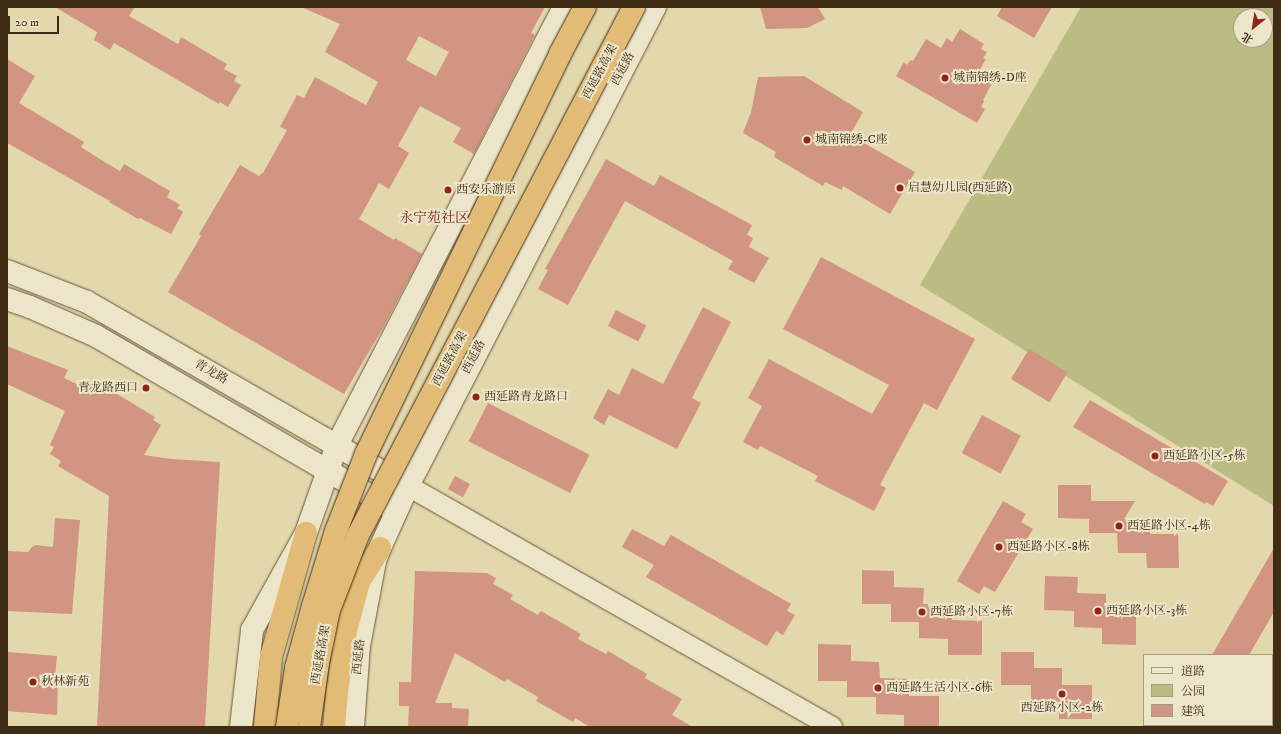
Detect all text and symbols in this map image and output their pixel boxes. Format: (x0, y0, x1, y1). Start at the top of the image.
scale bar (10, 8, 61, 34)
north arrow (1233, 8, 1273, 48)
text: 20 m (15, 15, 39, 30)
text: 北 (1239, 29, 1256, 46)
street label: 西延路高架 (580, 42, 620, 102)
street label: 西延路 (608, 50, 638, 88)
place label: 城南锦绣-D座 (953, 71, 1027, 85)
marker: 城南锦绣-D座 (940, 73, 950, 83)
place label: 城南锦绣-C座 (815, 133, 888, 147)
marker: 城南锦绣-C座 (802, 135, 812, 145)
place label: 启慧幼儿园(西延路) (908, 181, 1012, 195)
place label: 西安乐游原 (456, 183, 516, 197)
marker: 启慧幼儿园(西延路) (895, 183, 905, 193)
marker: 西安乐游原 (443, 185, 453, 195)
district label: 永宁苑社区 (399, 210, 469, 226)
street label: 西延路高架 (430, 329, 470, 389)
street label: 西延路 (459, 338, 489, 376)
street label: 青龙路 (192, 357, 230, 387)
place label: 青龙路西口 (78, 381, 138, 395)
marker: 青龙路西口 (141, 383, 151, 393)
place label: 西延路青龙路口 (484, 390, 568, 404)
marker: 西延路青龙路口 (471, 392, 481, 402)
place label: 西延路小区-5栋 (1163, 449, 1246, 463)
marker: 西延路小区-5栋 (1150, 451, 1160, 461)
place label: 西延路小区-4栋 (1127, 519, 1211, 533)
marker: 西延路小区-4栋 (1114, 521, 1124, 531)
place label: 西延路小区-8栋 (1007, 540, 1090, 554)
marker: 西延路小区-8栋 (994, 542, 1004, 552)
place label: 西延路小区-3栋 (1106, 604, 1187, 618)
place label: 西延路小区-7栋 (930, 605, 1013, 619)
marker: 西延路小区-3栋 (1093, 606, 1103, 616)
marker: 西延路小区-7栋 (917, 607, 927, 617)
street label: 西延路高架 (309, 624, 333, 686)
street label: 西延路 (350, 638, 368, 676)
legend (1143, 654, 1273, 726)
text: 道路 (1181, 664, 1205, 679)
place label: 秋林新苑 (41, 675, 89, 689)
marker: 秋林新苑 (28, 677, 38, 687)
place label: 西延路生活小区-6栋 (886, 681, 993, 695)
marker: 西延路生活小区-6栋 (873, 683, 883, 693)
text: 公园 (1181, 684, 1205, 699)
marker: 西延路小区-2栋 (1057, 689, 1067, 699)
place label: 西延路小区-2栋 (1021, 701, 1103, 715)
text: 建筑 (1181, 704, 1205, 719)

